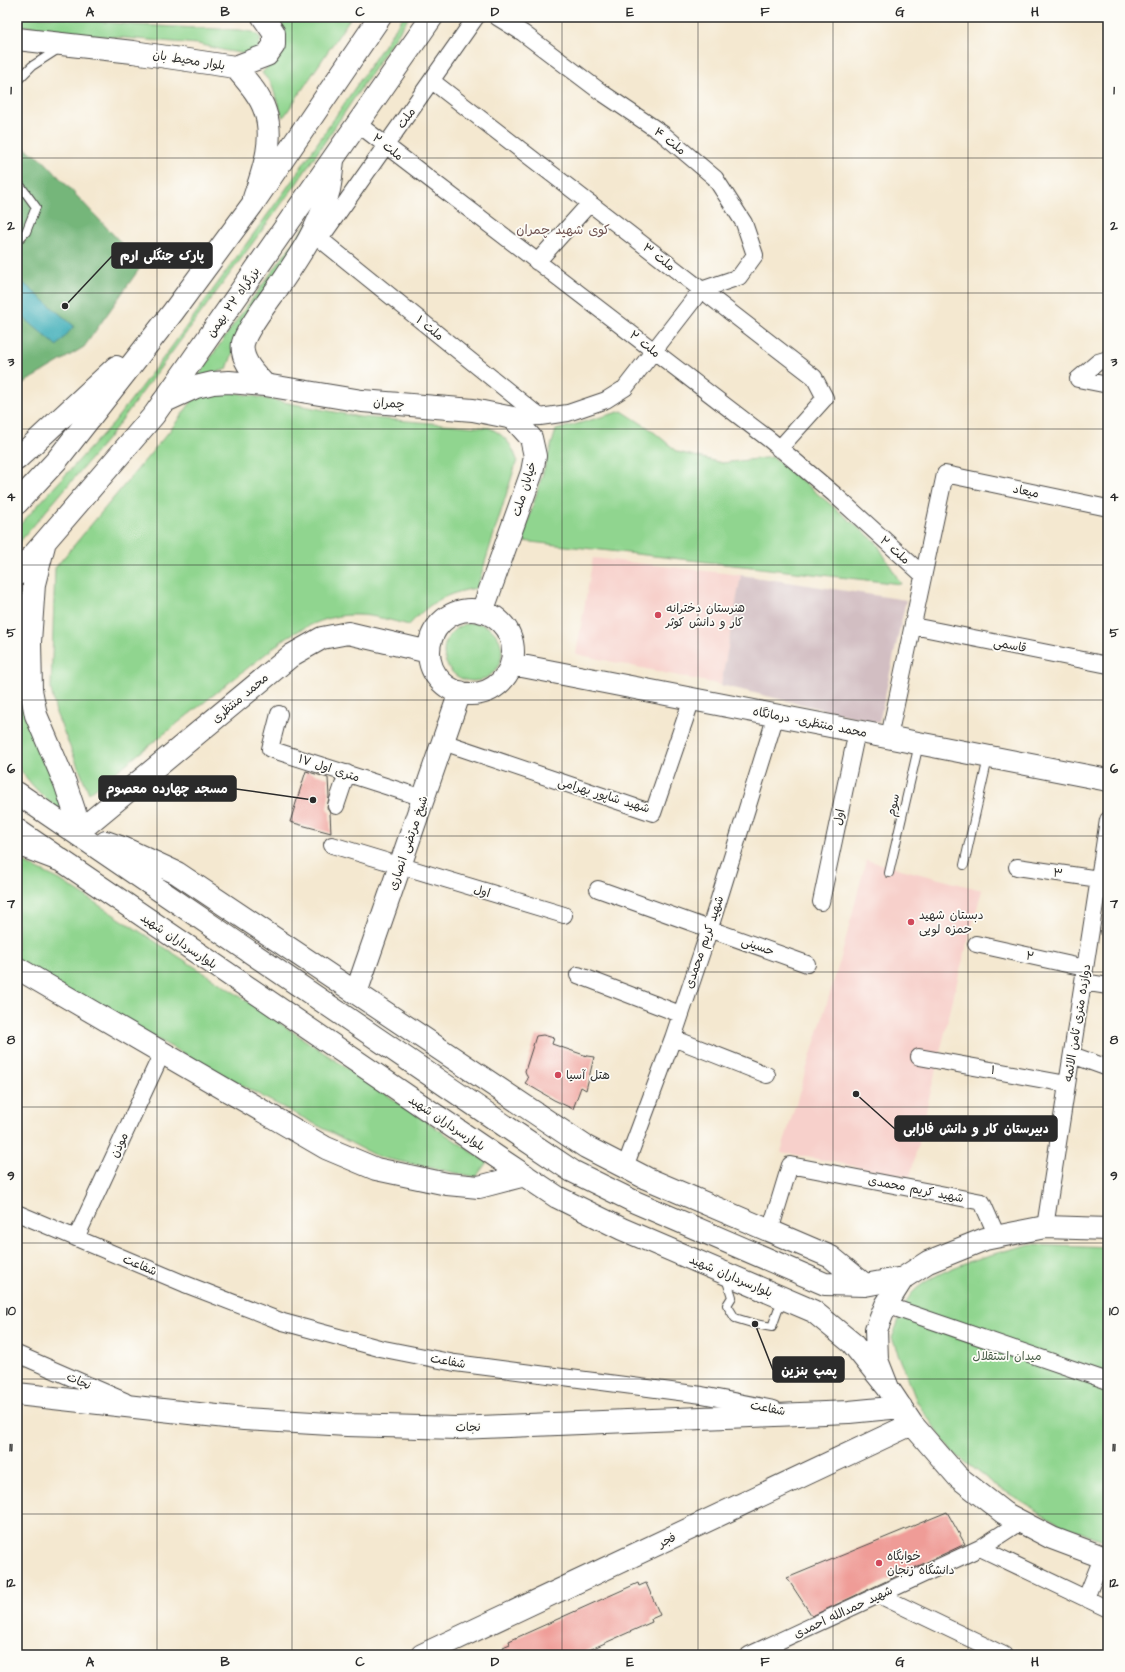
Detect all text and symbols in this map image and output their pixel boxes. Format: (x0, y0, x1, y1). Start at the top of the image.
text: A (86, 3, 95, 21)
text: B (220, 3, 230, 21)
text: C (355, 3, 365, 21)
text: D (491, 3, 500, 21)
text: E (626, 3, 634, 21)
text: F (760, 3, 770, 21)
text: G (895, 3, 905, 21)
text: H (1031, 3, 1039, 21)
street label: بلوار محیط بان (151, 46, 226, 75)
text: 1 (10, 81, 12, 99)
text: 1 (1113, 81, 1115, 99)
street label: ملت (393, 104, 420, 132)
street label: ملت ۴ (650, 124, 689, 159)
street label: ملت ۲ (369, 130, 407, 165)
text: 2 (6, 217, 15, 235)
text: 2 (1109, 217, 1118, 235)
district label: کوی شهید چمران (516, 221, 610, 239)
street label: ملت ۳ (639, 239, 678, 275)
callout: پارک جنگلی ارم (112, 243, 212, 268)
text: پارک جنگلی ارم (120, 247, 204, 266)
street label: بزرگراه ۲۲ بهمن (203, 264, 264, 341)
street label: ملت ۱ (412, 312, 447, 345)
street label: ملت ۲ (626, 327, 664, 362)
text: 3 (7, 353, 15, 371)
text: 3 (1110, 353, 1118, 371)
street label: چمران (373, 394, 405, 413)
street label: خیابان ملت (508, 460, 541, 519)
street label: میعاد (1011, 480, 1041, 503)
text: 4 (7, 488, 16, 506)
text: 4 (1110, 488, 1119, 506)
street label: ملت ۲ (876, 532, 913, 568)
place label: هنرستان دخترانه کار و دانش کوثر (665, 600, 745, 631)
marker: هنرستان دخترانه کار و دانش کوثر (653, 610, 663, 620)
text: 5 (6, 624, 16, 642)
text: 5 (1109, 624, 1119, 642)
street label: قاسمی (992, 634, 1028, 657)
street label: محمد منتظری (208, 670, 272, 727)
street label: محمد منتظری- درمانگاه (751, 703, 869, 742)
street label: ۱۷ متری اول (296, 751, 362, 786)
text: 6 (7, 760, 16, 778)
text: 6 (1110, 760, 1119, 778)
street label: شهید شاپور بهرامی (556, 773, 652, 818)
callout: مسجد چهارده معصوم (99, 776, 236, 801)
text: مسجد چهارده معصوم (106, 780, 228, 799)
street label: سوم (883, 792, 904, 818)
street label: شیخ مرتضی انصاری (384, 794, 433, 893)
street label: اول (829, 807, 850, 827)
street label: ۳ (1052, 864, 1064, 883)
street label: اول (471, 881, 492, 902)
street label: شهید کریم محمدی (681, 893, 728, 991)
text: 7 (6, 895, 16, 913)
text: 7 (1109, 895, 1119, 913)
place label: دبستان شهید حمزه لویی (919, 907, 984, 938)
street label: بلوارسرداران شهید (137, 909, 220, 973)
marker: دبستان شهید حمزه لویی (906, 917, 916, 927)
street label: حسینی (739, 933, 777, 960)
street label: ۲ (1024, 947, 1036, 966)
street label: دوازده متری ثامن الائمه (1060, 963, 1095, 1083)
text: 8 (7, 1031, 16, 1049)
text: 8 (1110, 1031, 1119, 1049)
street label: ۱ (989, 1062, 997, 1079)
place label: هتل آسیا (566, 1067, 610, 1084)
marker: هتل آسیا (553, 1070, 563, 1080)
street label: بلوارسرداران شهید (405, 1091, 488, 1155)
callout: دبیرستان کار و دانش فارابی (895, 1116, 1057, 1141)
text: دبیرستان کار و دانش فارابی (903, 1120, 1049, 1138)
street label: موذن (106, 1130, 133, 1161)
text: 9 (7, 1167, 15, 1185)
text: 9 (1110, 1167, 1118, 1185)
street label: شهید کریم محمدی (867, 1172, 965, 1207)
street label: شفاعت (120, 1251, 160, 1280)
street label: بلوارسرداران شهید (686, 1251, 775, 1302)
text: 10 (6, 1302, 17, 1320)
text: 10 (1109, 1302, 1120, 1320)
park label: میدان استقلال (973, 1348, 1041, 1365)
street label: شفاعت (429, 1350, 467, 1373)
callout: پمپ بنزین (773, 1357, 844, 1382)
text: پمپ بنزین (781, 1362, 837, 1380)
street label: نجات (64, 1369, 94, 1394)
street label: شفاعت (749, 1397, 787, 1420)
street label: نجات (455, 1419, 481, 1436)
text: 11 (9, 1438, 13, 1456)
text: 11 (1112, 1438, 1116, 1456)
street label: فجر (655, 1529, 679, 1552)
place label: خوابگاه دانشگاه زنجان (887, 1548, 955, 1579)
marker: خوابگاه دانشگاه زنجان (874, 1558, 884, 1568)
text: 12 (6, 1574, 16, 1592)
text: 12 (1109, 1574, 1119, 1592)
street label: شهید حمدالله احمدی (791, 1582, 896, 1643)
text: A (86, 1653, 95, 1671)
text: B (220, 1653, 230, 1671)
text: C (355, 1653, 365, 1671)
text: D (491, 1653, 500, 1671)
text: E (626, 1653, 634, 1671)
text: F (760, 1653, 770, 1671)
text: G (895, 1653, 905, 1671)
text: H (1031, 1653, 1039, 1671)

